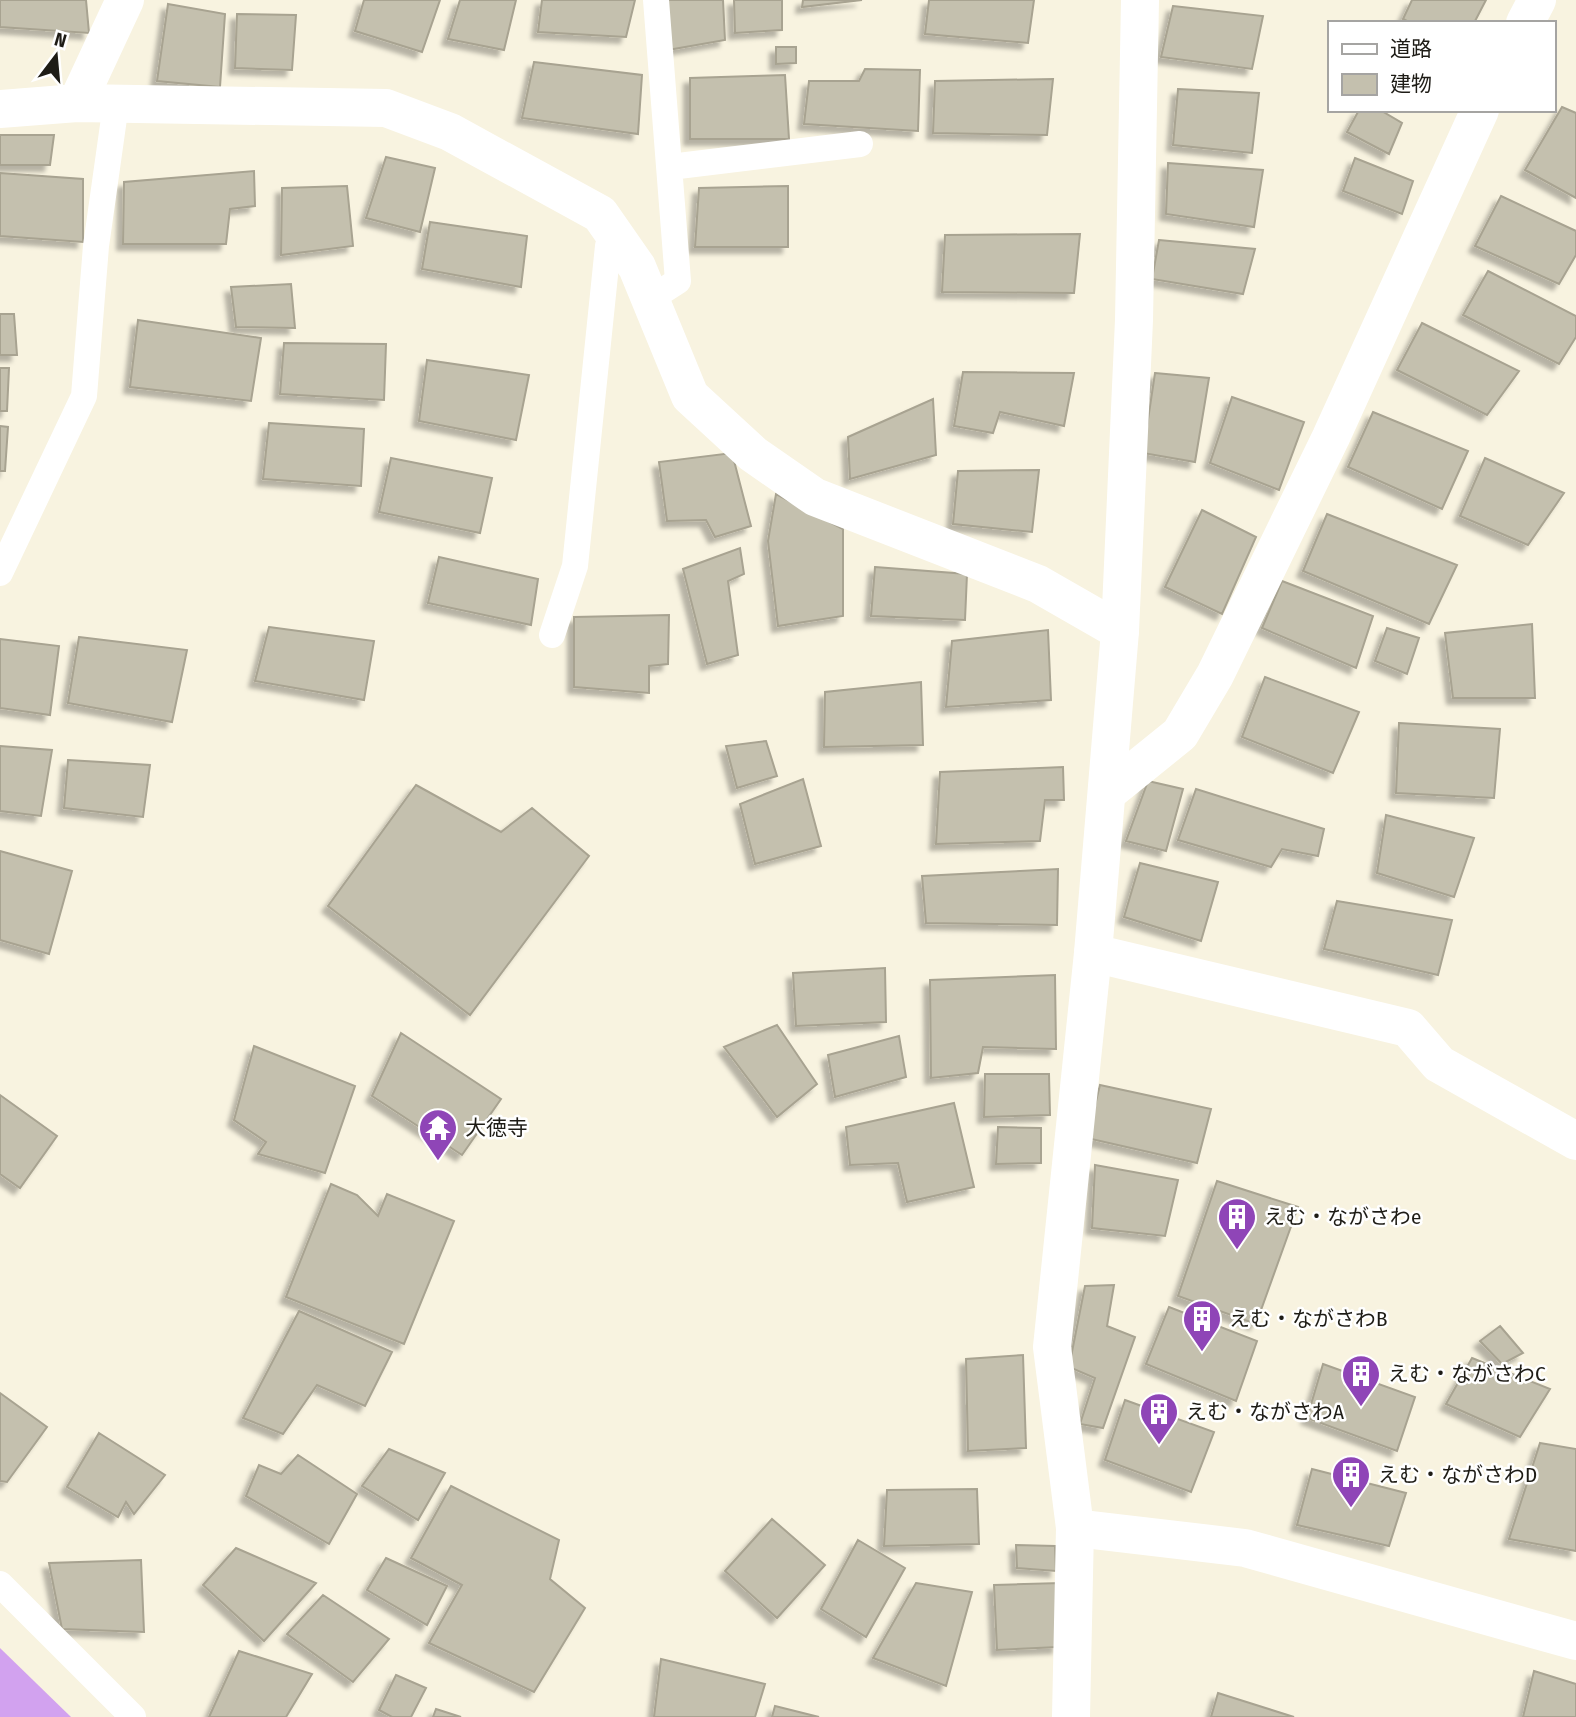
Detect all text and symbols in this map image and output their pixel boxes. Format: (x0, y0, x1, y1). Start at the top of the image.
north arrow (21, 21, 91, 91)
legend (1328, 21, 1555, 112)
text: N (52, 28, 69, 53)
text: 道路 (1390, 36, 1432, 62)
text: 建物 (1390, 71, 1432, 97)
temple icon: 大徳寺 (417, 1107, 459, 1162)
place label: 大徳寺 (465, 1115, 528, 1141)
building icon: えむ・ながさわe (1216, 1196, 1258, 1251)
place label: えむ・ながさわe (1264, 1204, 1421, 1230)
building icon: えむ・ながさわB (1181, 1298, 1223, 1353)
place label: えむ・ながさわB (1229, 1306, 1388, 1332)
building icon: えむ・ながさわC (1340, 1353, 1382, 1408)
place label: えむ・ながさわC (1388, 1361, 1546, 1387)
building icon: えむ・ながさわA (1138, 1391, 1180, 1446)
place label: えむ・ながさわA (1186, 1399, 1344, 1425)
building icon: えむ・ながさわD (1330, 1454, 1372, 1509)
place label: えむ・ながさわD (1378, 1462, 1537, 1488)

